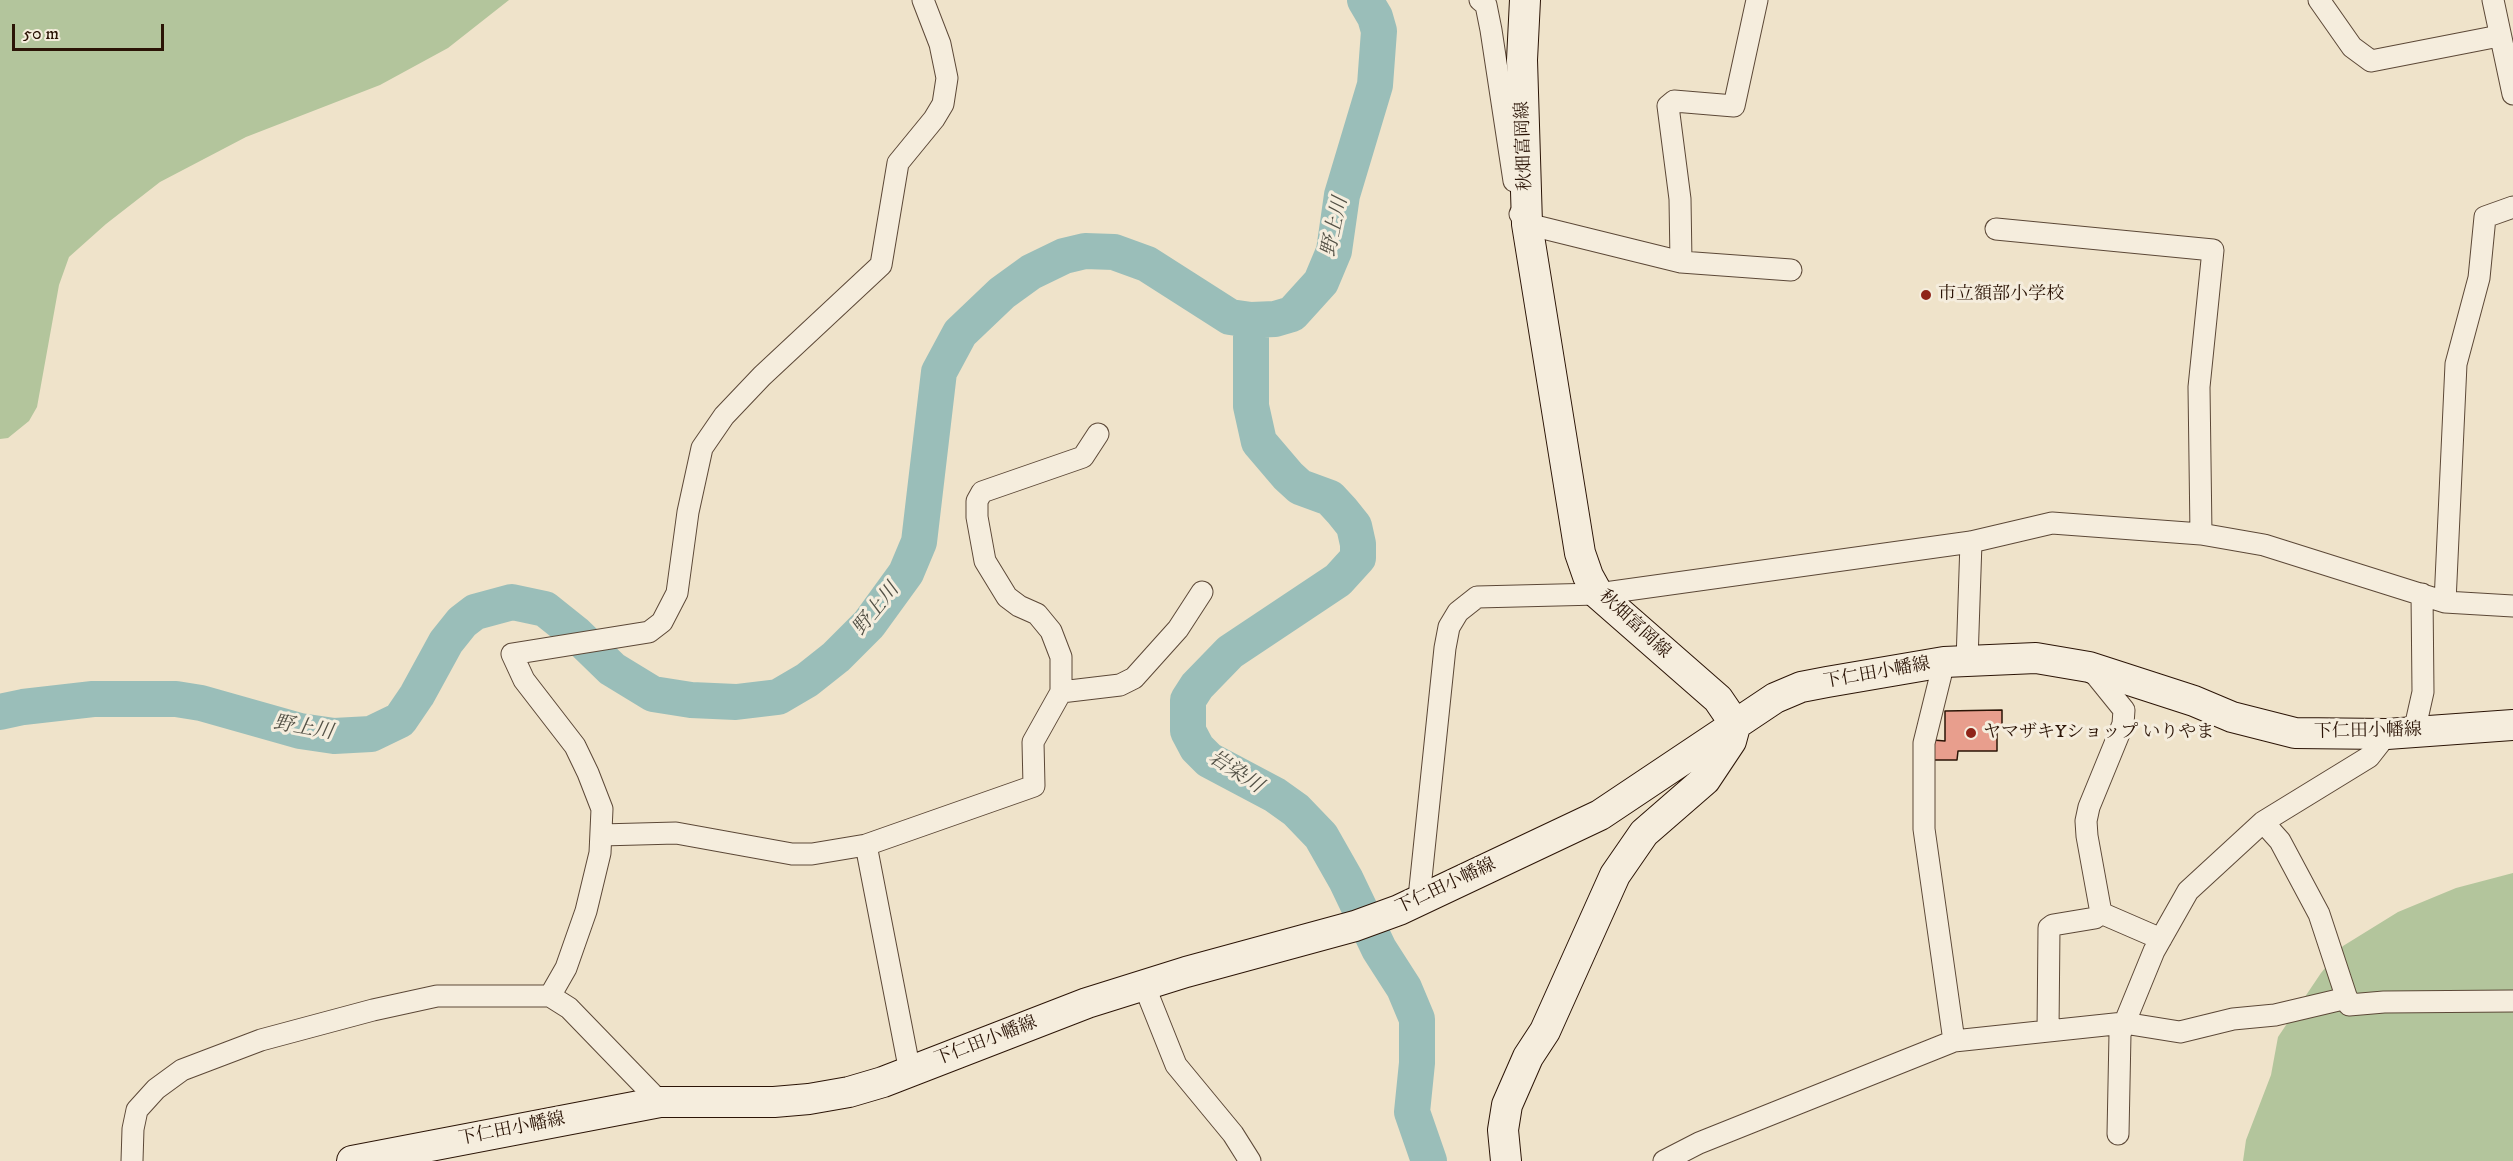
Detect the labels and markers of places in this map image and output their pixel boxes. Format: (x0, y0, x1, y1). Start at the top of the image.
place label: 市立額部小学校 (1938, 284, 2064, 306)
marker: 市立額部小学校 (1919, 288, 1933, 302)
place label: ヤマザキYショップ いりやま (1983, 722, 2214, 744)
marker: ヤマザキYショップ いりやま (1964, 726, 1978, 740)

